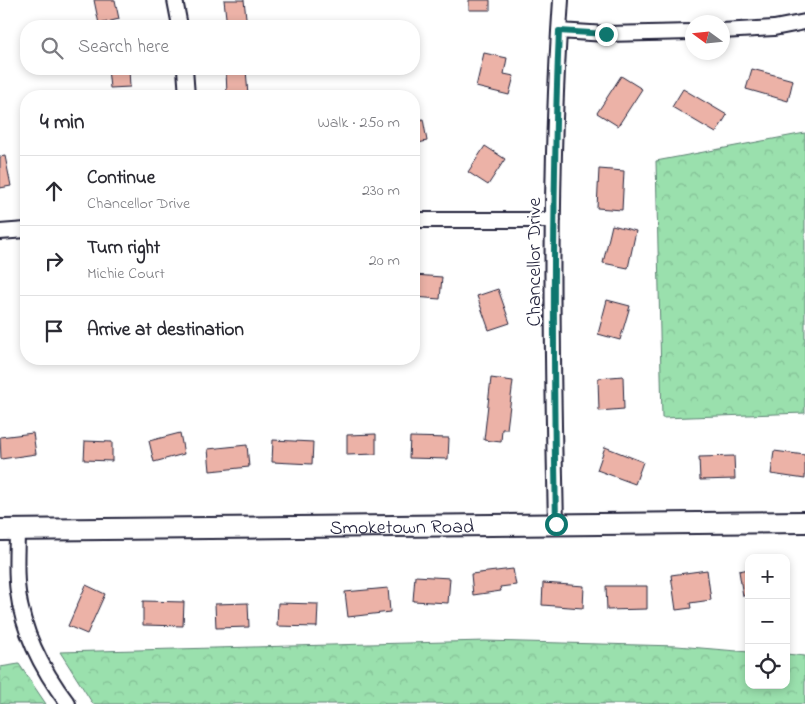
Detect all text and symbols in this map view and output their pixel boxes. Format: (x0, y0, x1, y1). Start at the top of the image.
north arrow (685, 15, 730, 60)
search box (20, 20, 420, 75)
route end (595, 23, 618, 46)
icon: search (38, 34, 66, 62)
text: Search here (78, 34, 169, 61)
text: 4 min (40, 108, 84, 138)
text: Walk · 250 m (317, 111, 400, 135)
text: Continue (87, 165, 155, 192)
icon: ahead (40, 177, 68, 205)
text: 230 m (362, 179, 400, 203)
text: Chancellor Drive (87, 192, 190, 216)
street label: Chancellor Drive (521, 197, 550, 327)
text: Turn right (87, 235, 160, 262)
icon: right (40, 247, 68, 275)
text: 20 m (369, 249, 400, 273)
text: Michie Court (87, 262, 165, 286)
icon: arrive (40, 317, 68, 345)
text: Arrive at destination (87, 317, 244, 344)
street label: Smoketown Road (330, 513, 474, 544)
route start (545, 513, 568, 536)
map controls (745, 554, 790, 689)
button: + (745, 554, 790, 599)
button: − (745, 599, 790, 644)
button: locate (745, 644, 790, 689)

